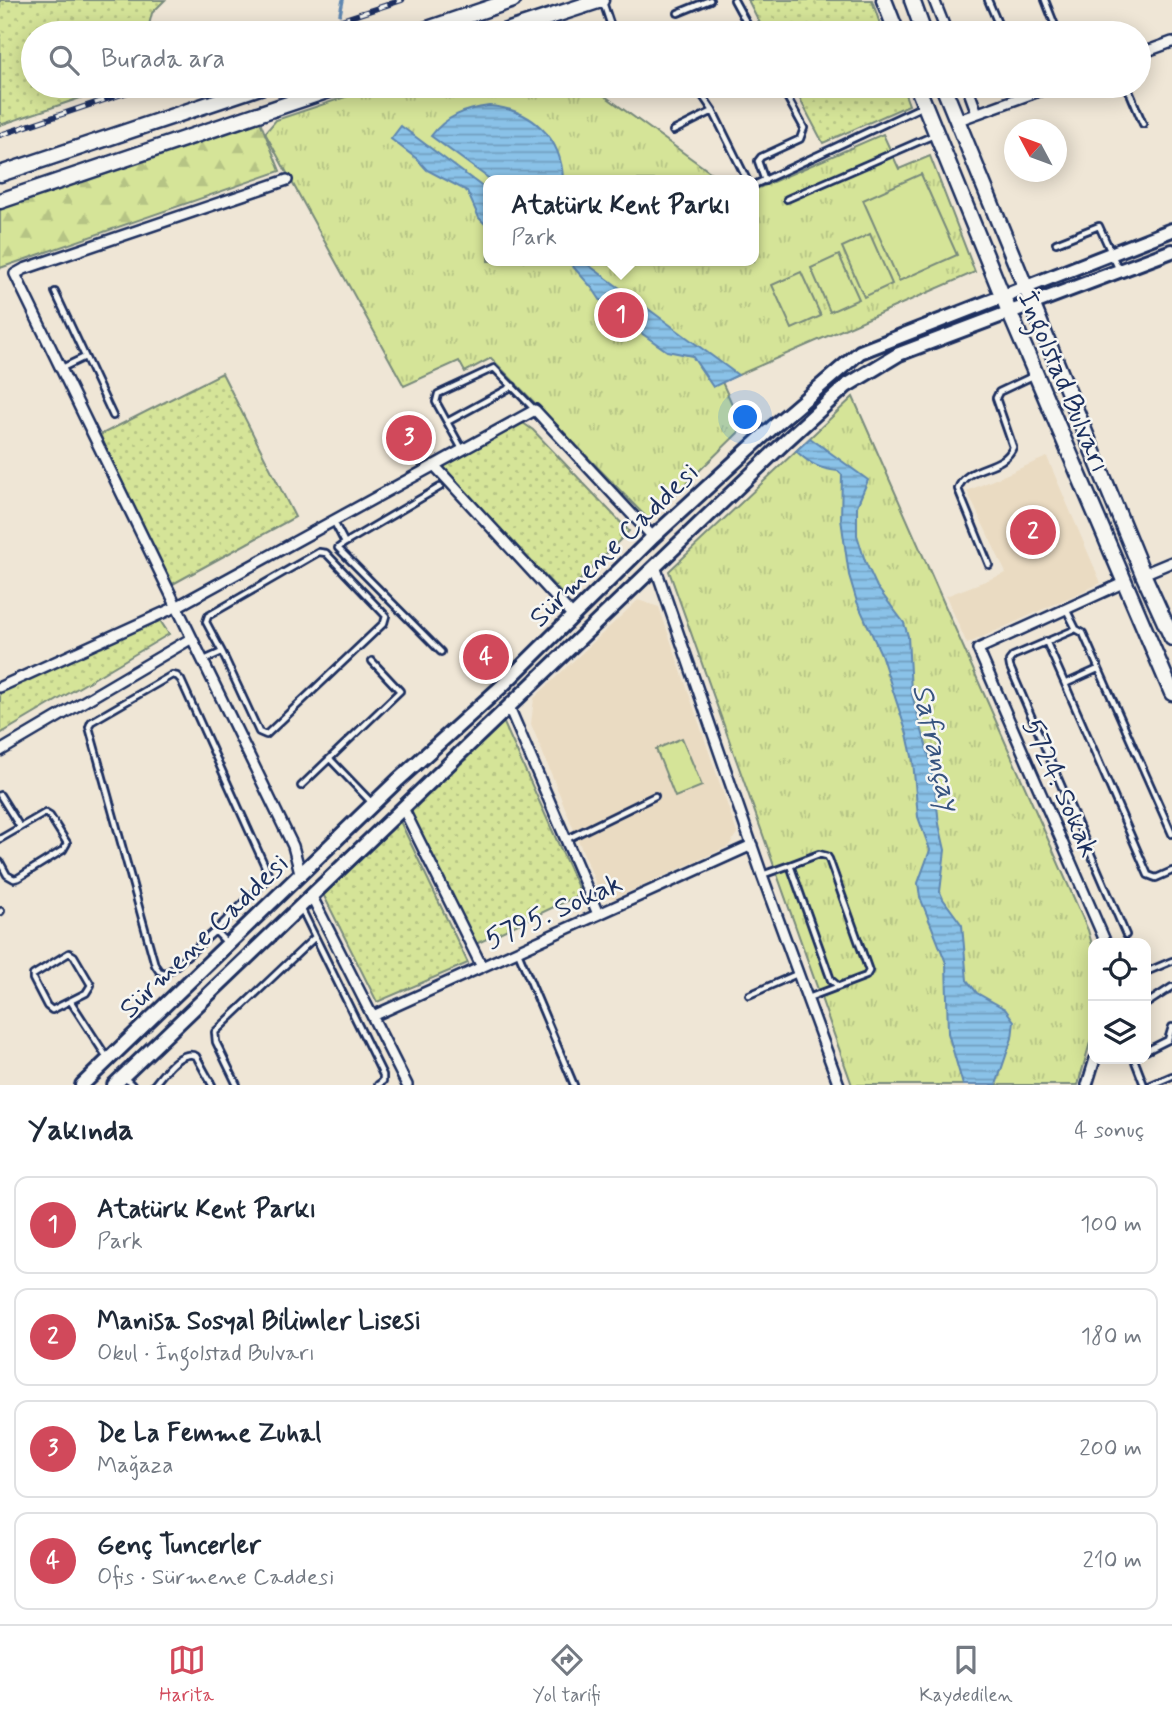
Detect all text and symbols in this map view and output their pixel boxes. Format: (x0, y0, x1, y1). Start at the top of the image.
search box (21, 21, 1151, 98)
icon: search (45, 41, 83, 79)
text: Burada ara (101, 43, 225, 77)
north arrow (1004, 119, 1067, 182)
popup (483, 175, 759, 266)
text: Atatürk Kent Parkı (511, 189, 731, 223)
text: Park (511, 223, 557, 253)
street label: İngolstad Bulvarı (1005, 285, 1118, 480)
pin: 1 (598, 289, 644, 341)
your location (728, 400, 762, 434)
pin: 3 (386, 412, 432, 464)
street label: Sürmene Caddesi (522, 455, 708, 636)
pin: 2 (1010, 506, 1056, 558)
pin: 4 (463, 631, 509, 683)
water label: Safrançay (902, 680, 969, 816)
street label: 5724. Sokak (1013, 713, 1107, 863)
street label: Sürmene Caddesi (112, 846, 298, 1027)
street label: 5795. Sokak (480, 866, 629, 959)
map controls (1088, 938, 1151, 1064)
button: locate (1088, 938, 1151, 1001)
button: layers (1088, 1001, 1151, 1064)
text: Yakında (28, 1111, 134, 1150)
text: 4 sonuç (1074, 1116, 1144, 1146)
text: Atatürk Kent Parkı (97, 1193, 317, 1227)
text: 1 (48, 1210, 58, 1240)
text: 100 m (1080, 1210, 1142, 1240)
text: Park (97, 1227, 143, 1257)
text: Manisa Sosyal Bilimler Lisesi (97, 1305, 421, 1339)
text: 2 (47, 1322, 59, 1352)
text: 180 m (1081, 1322, 1142, 1352)
text: Okul · İngolstad Bulvarı (97, 1339, 315, 1369)
text: De La Femme Zuhal (97, 1417, 321, 1451)
text: 3 (48, 1434, 58, 1464)
text: 200 m (1079, 1434, 1142, 1464)
text: Mağaza (97, 1451, 173, 1481)
text: Genç Tuncerler (97, 1529, 261, 1563)
text: 4 (46, 1546, 60, 1576)
text: 210 m (1082, 1546, 1142, 1576)
text: Ofis · Sürmene Caddesi (97, 1563, 334, 1593)
tab: Harita (159, 1641, 214, 1708)
tab: Yol tarifi (533, 1641, 601, 1708)
tab: Kaydedilen (919, 1641, 1013, 1708)

